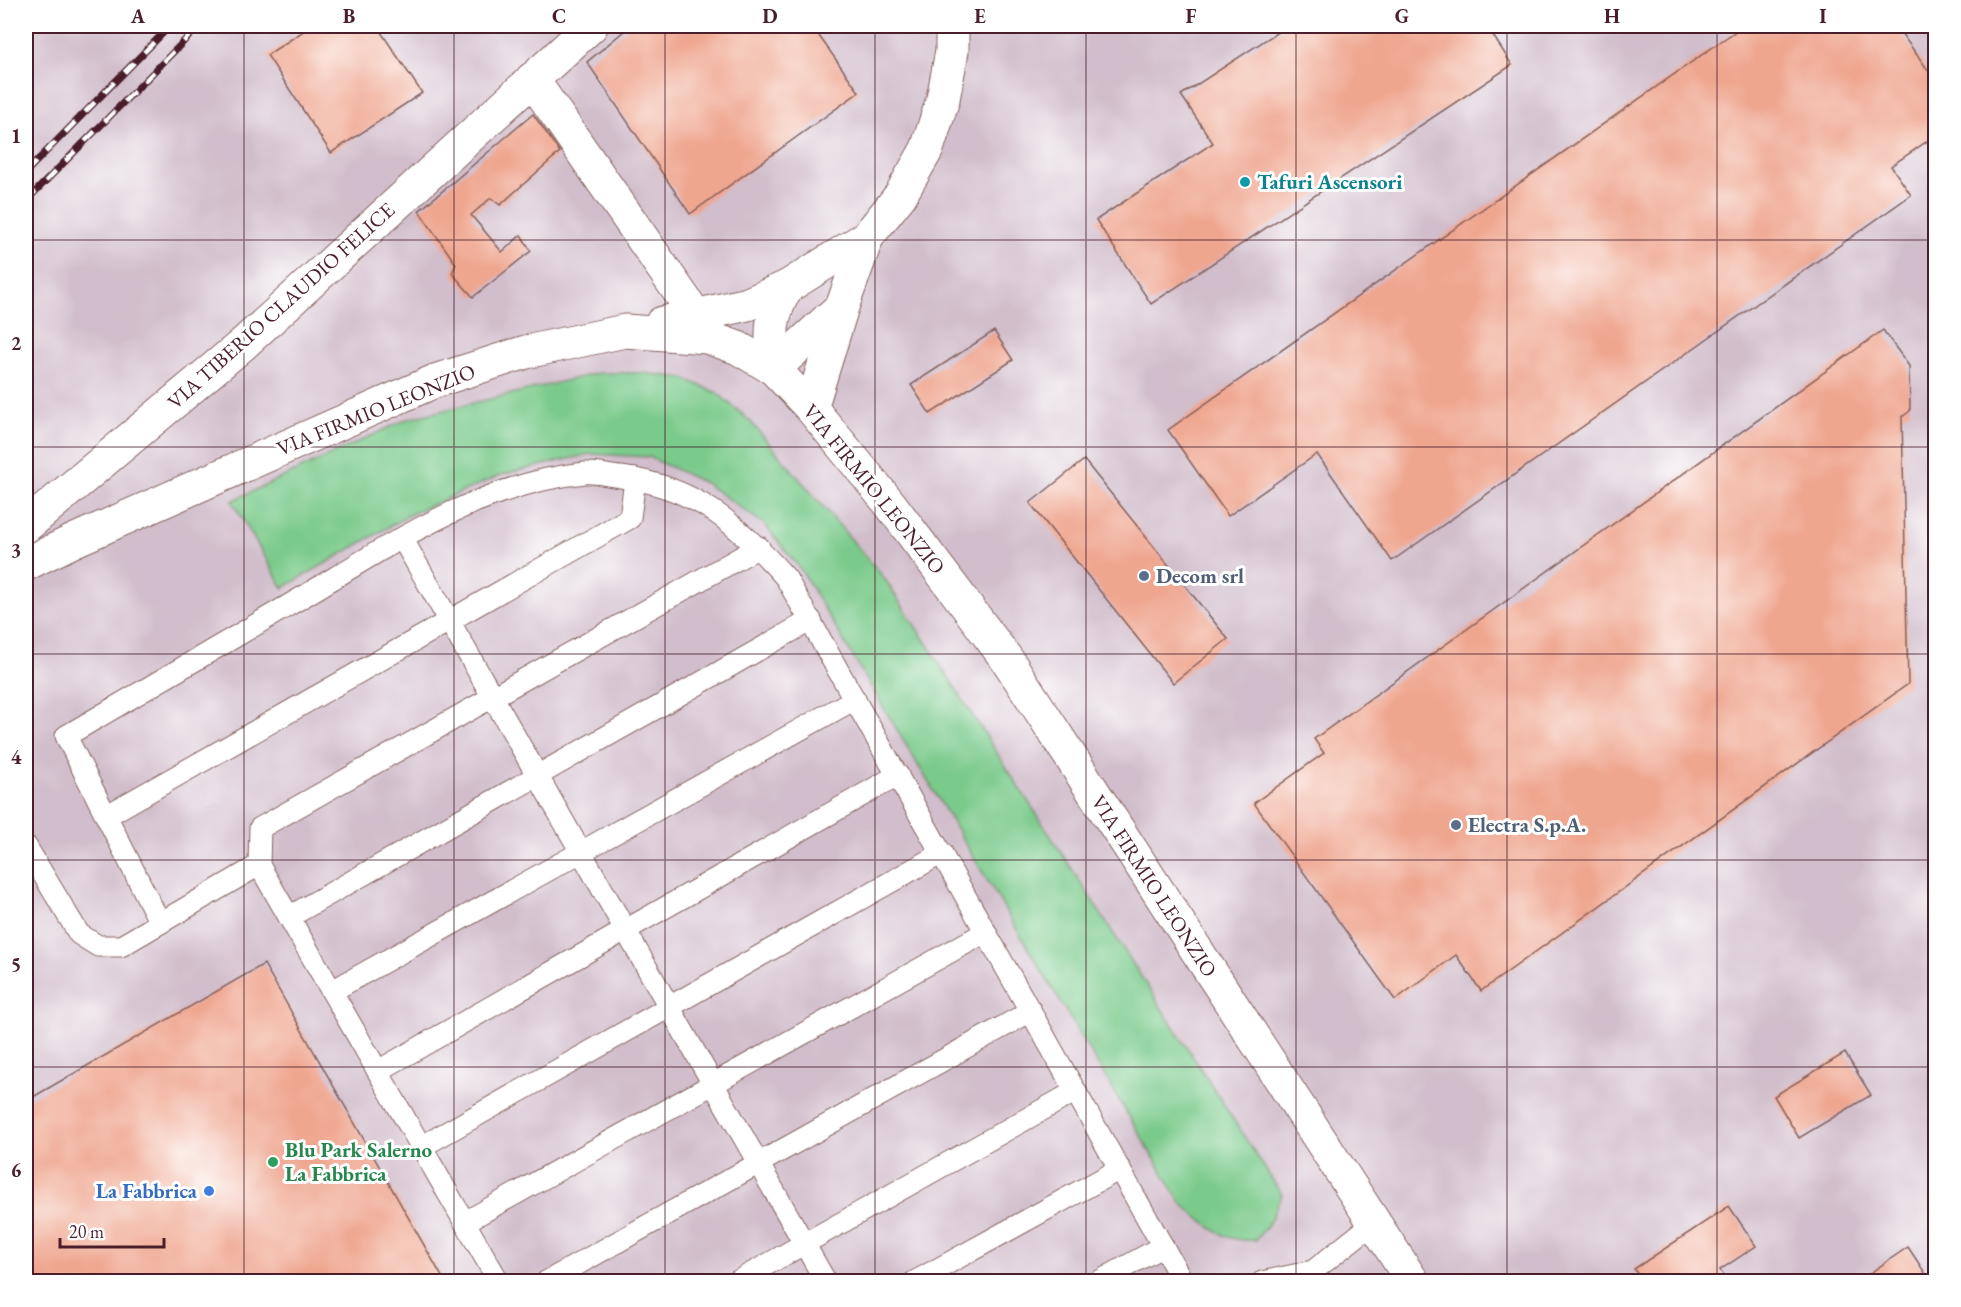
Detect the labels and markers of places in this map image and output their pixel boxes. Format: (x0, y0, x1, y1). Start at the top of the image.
place label: Tafuri Ascensori (1257, 168, 1402, 195)
marker: Tafuri Ascensori (1238, 175, 1252, 189)
place label: Decom srl (1156, 562, 1244, 589)
marker: Decom srl (1137, 569, 1151, 583)
place label: Electra S.p.A. (1468, 811, 1586, 838)
marker: Electra S.p.A. (1449, 818, 1463, 832)
place label: Blu Park Salerno La Fabbrica (285, 1136, 433, 1187)
marker: Blu Park Salerno La Fabbrica (266, 1155, 280, 1169)
place label: La Fabbrica (96, 1177, 198, 1204)
marker: La Fabbrica (202, 1184, 216, 1198)

